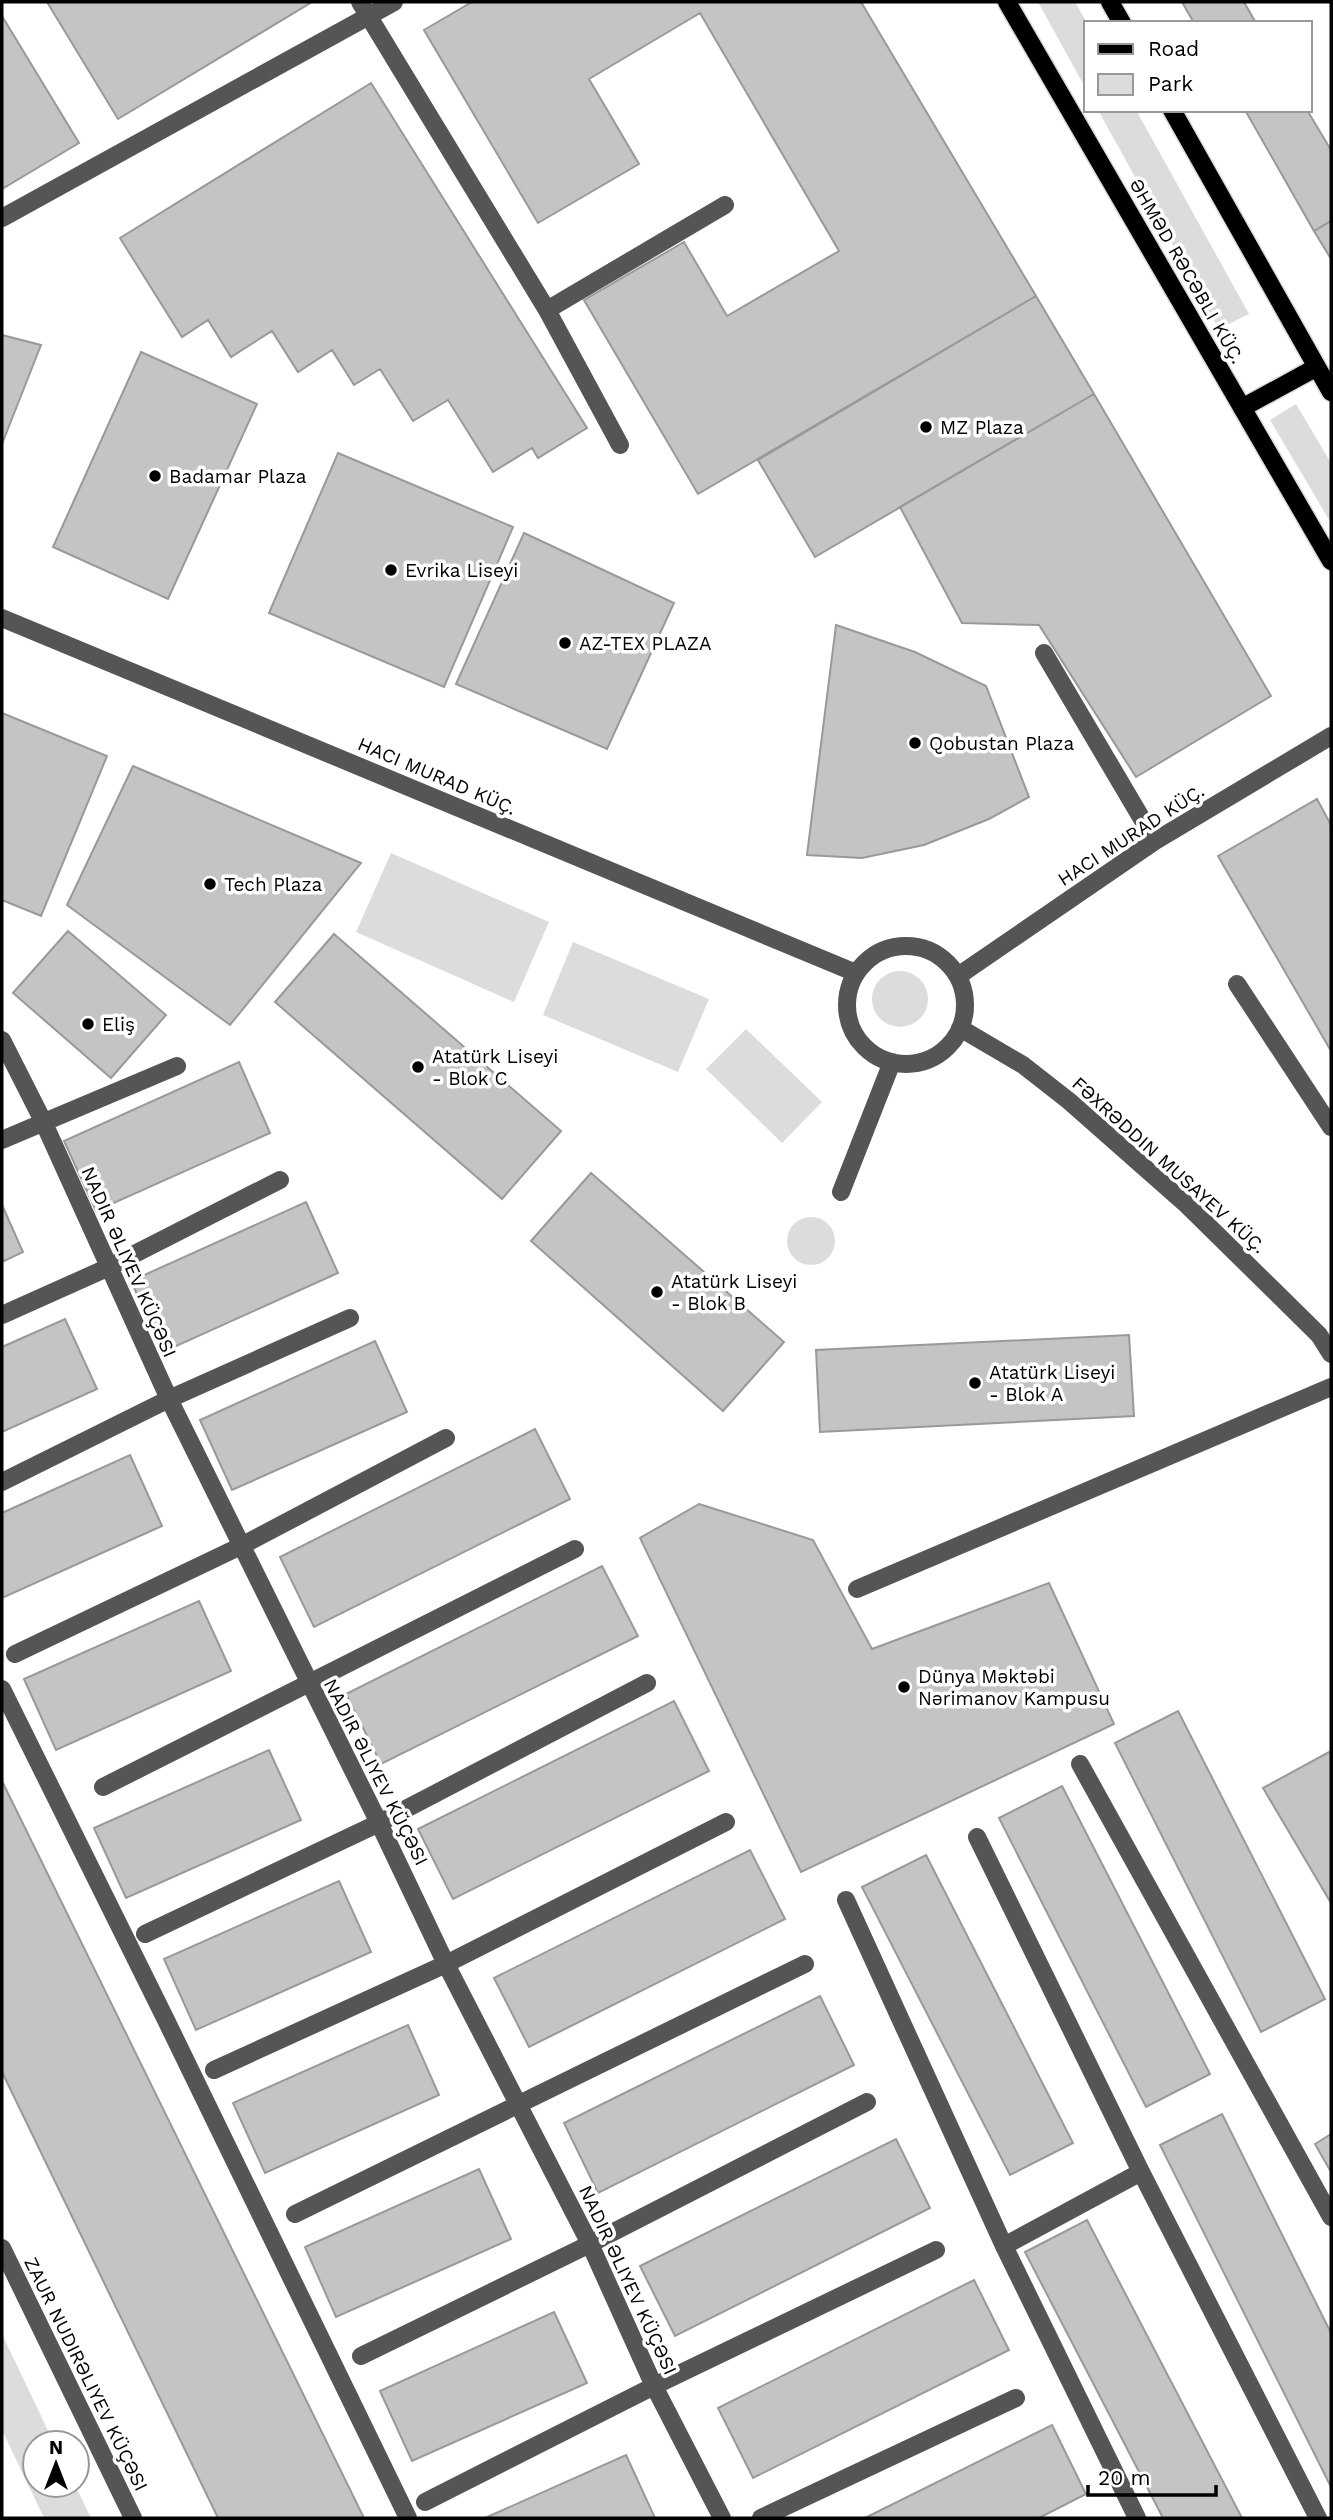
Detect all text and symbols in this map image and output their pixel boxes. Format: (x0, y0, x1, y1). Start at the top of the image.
legend (1084, 21, 1312, 112)
text: Road (1148, 36, 1199, 61)
text: Park (1148, 71, 1193, 96)
street label: ƏHMƏD RƏCƏBLI KÜÇ. (1125, 174, 1249, 368)
place label: MZ Plaza (940, 416, 1024, 439)
marker: MZ Plaza (918, 419, 934, 435)
place label: Badamar Plaza (169, 465, 307, 488)
marker: Badamar Plaza (147, 468, 163, 484)
place label: Evrika Liseyi (405, 559, 518, 582)
marker: Evrika Liseyi (383, 562, 399, 578)
place label: AZ-TEX PLAZA (579, 632, 712, 655)
marker: AZ-TEX PLAZA (557, 635, 573, 651)
street label: HACI MURAD KÜÇ. (354, 732, 520, 820)
place label: Qobustan Plaza (929, 732, 1075, 755)
marker: Qobustan Plaza (907, 735, 923, 751)
street label: HACI MURAD KÜÇ. (1053, 779, 1209, 891)
place label: Tech Plaza (224, 873, 323, 896)
marker: Tech Plaza (202, 876, 218, 892)
place label: Eliş (102, 1013, 135, 1036)
marker: Eliş (80, 1016, 96, 1032)
place label: Atatürk Liseyi - Blok C (432, 1045, 558, 1090)
marker: Atatürk Liseyi - Blok C (410, 1059, 426, 1075)
street label: FƏXRƏDDIN MUSAYEV KÜÇ. (1067, 1072, 1271, 1258)
street label: NADIR ƏLIYEV KÜÇƏSI (76, 1163, 182, 1361)
place label: Atatürk Liseyi - Blok B (671, 1270, 797, 1315)
marker: Atatürk Liseyi - Blok B (649, 1284, 665, 1300)
place label: Atatürk Liseyi - Blok A (989, 1361, 1115, 1406)
marker: Atatürk Liseyi - Blok A (967, 1375, 983, 1391)
place label: Dünya Məktəbi Nərimanov Kampusu (918, 1665, 1110, 1710)
street label: NADIR ƏLIYEV KÜÇƏSI (319, 1675, 433, 1869)
marker: Dünya Məktəbi Nərimanov Kampusu (896, 1679, 912, 1695)
street label: NADIR ƏLIYEV KÜÇƏSI (574, 2182, 682, 2378)
street label: ZAUR NUDIRƏLIYEV KÜÇƏSI (19, 2253, 153, 2495)
north arrow (21, 2429, 91, 2499)
scale bar (1088, 2454, 1216, 2498)
text: 20 m (1098, 2465, 1150, 2490)

